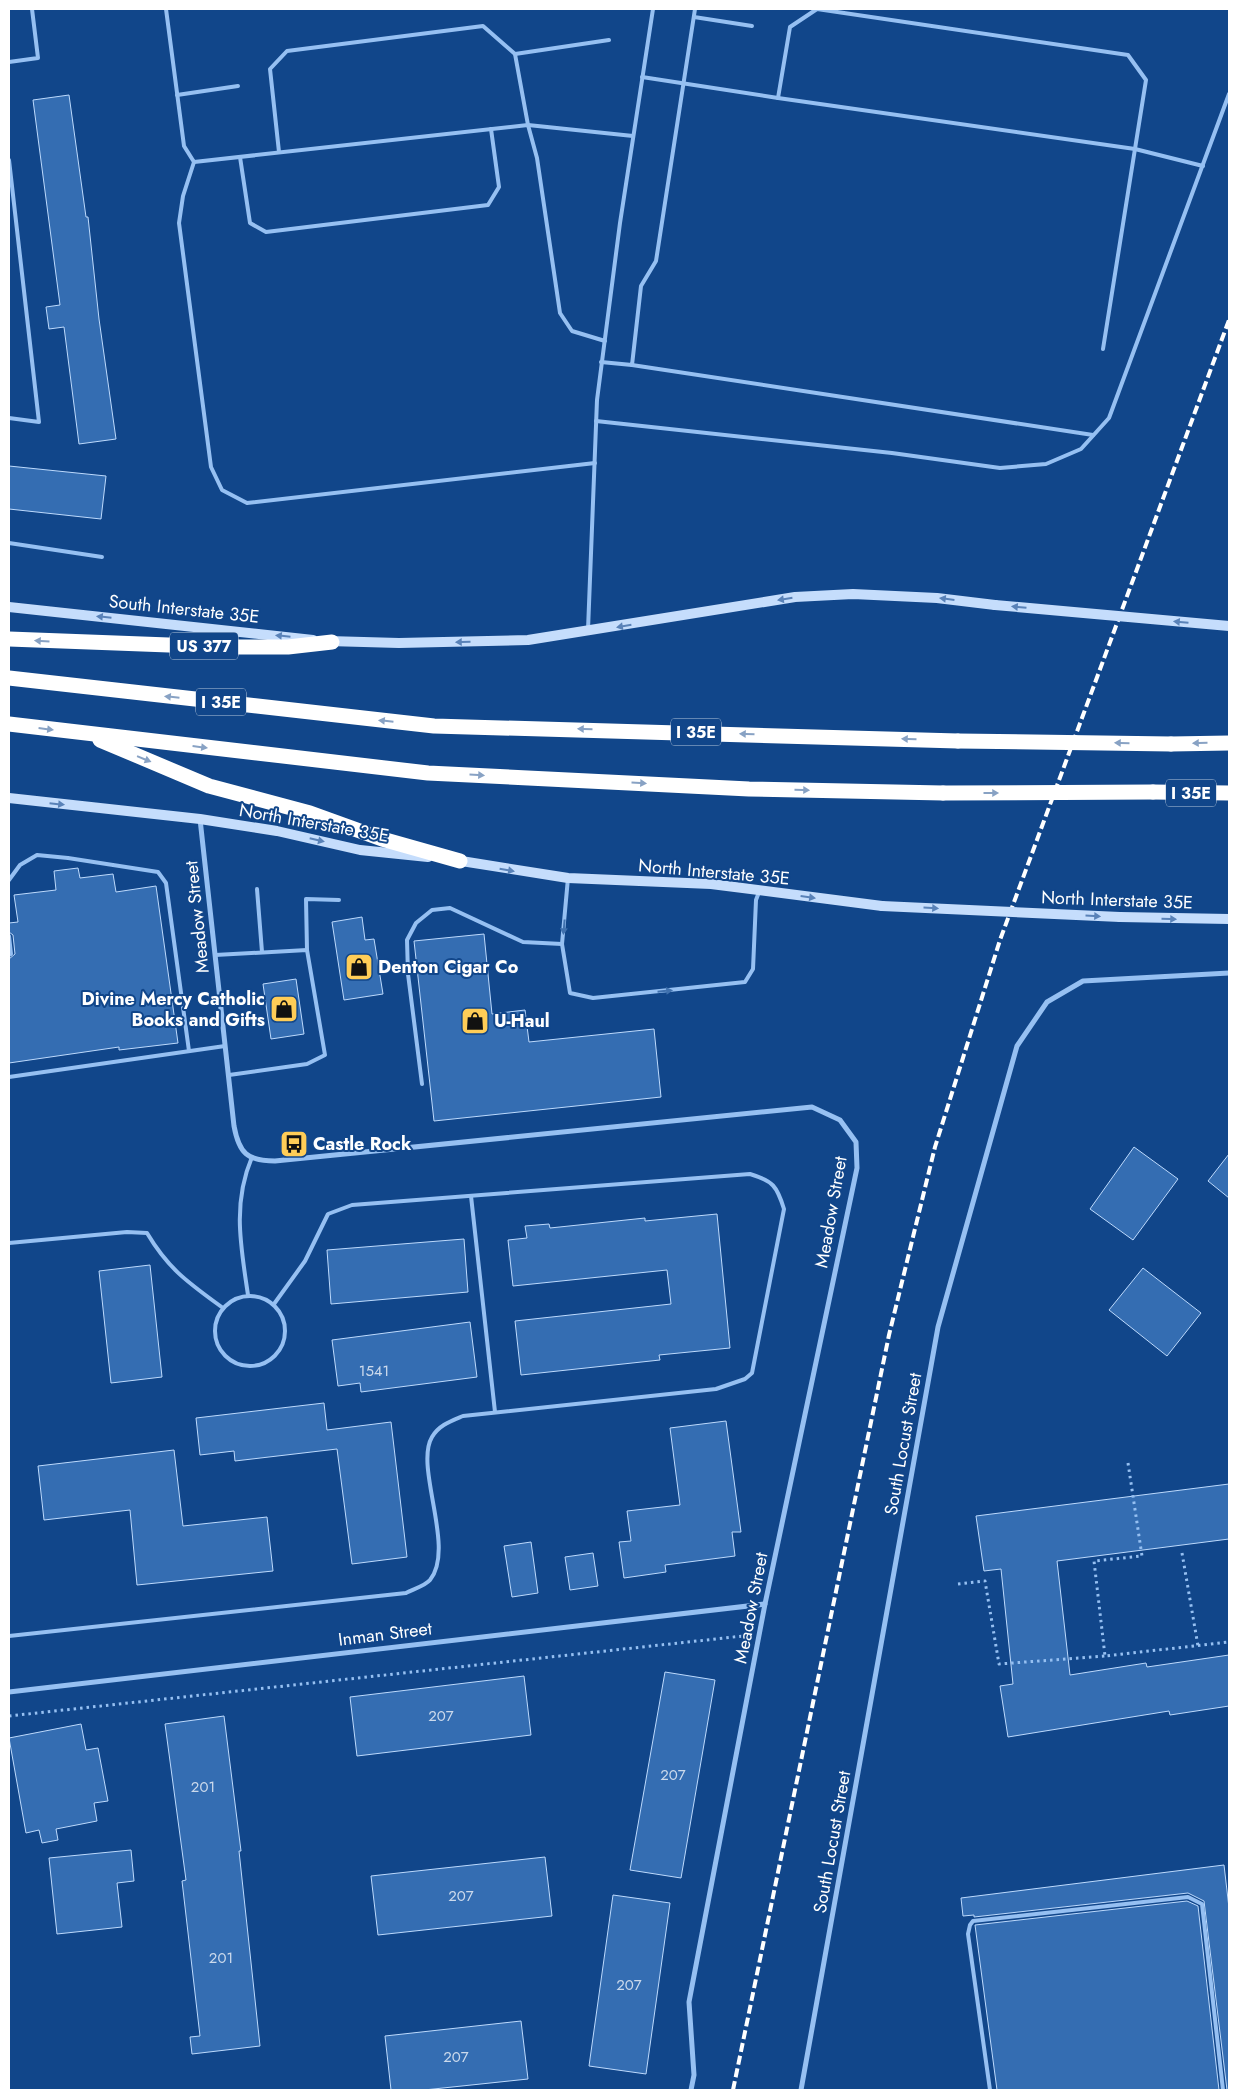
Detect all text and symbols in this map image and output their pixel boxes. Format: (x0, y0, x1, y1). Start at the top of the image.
street label: South Interstate 35E (108, 588, 260, 630)
one-way arrow (776, 595, 792, 603)
one-way arrow (938, 595, 954, 603)
one-way arrow (1011, 603, 1027, 611)
one-way arrow (96, 613, 112, 621)
one-way arrow (1172, 617, 1188, 625)
one-way arrow (616, 622, 632, 630)
road number: US 377 (170, 632, 238, 659)
one-way arrow (275, 632, 291, 640)
one-way arrow (34, 637, 50, 645)
one-way arrow (455, 638, 471, 646)
road number: I 35E (196, 689, 246, 716)
one-way arrow (164, 693, 180, 701)
one-way arrow (377, 717, 393, 725)
road number: I 35E (671, 719, 721, 746)
one-way arrow (38, 725, 54, 733)
one-way arrow (576, 725, 592, 733)
one-way arrow (739, 730, 755, 738)
one-way arrow (901, 735, 917, 743)
one-way arrow (1114, 739, 1130, 747)
one-way arrow (1192, 739, 1208, 747)
one-way arrow (193, 743, 209, 751)
one-way arrow (136, 755, 151, 763)
one-way arrow (469, 772, 485, 780)
one-way arrow (632, 780, 648, 788)
road number: I 35E (1166, 780, 1216, 806)
one-way arrow (794, 786, 810, 794)
one-way arrow (984, 789, 1000, 797)
street label: North Interstate 35E (237, 797, 391, 849)
one-way arrow (50, 800, 66, 808)
one-way arrow (310, 836, 325, 844)
street label: North Interstate 35E (637, 852, 791, 892)
street label: Meadow Street (178, 859, 216, 975)
one-way arrow (500, 866, 516, 874)
street label: North Interstate 35E (1041, 884, 1193, 916)
one-way arrow (801, 893, 817, 901)
one-way arrow (923, 905, 939, 913)
one-way arrow (1086, 912, 1102, 920)
one-way arrow (1161, 915, 1177, 923)
one-way arrow (559, 919, 567, 935)
shop icon: Denton Cigar Co (344, 952, 374, 982)
place label: Denton Cigar Co (378, 954, 519, 980)
place label: Divine Mercy Catholic Books and Gifts (82, 986, 265, 1033)
one-way arrow (657, 987, 673, 995)
shop icon: Divine Mercy Catholic Books and Gifts (269, 994, 299, 1024)
shop icon: U-Haul (460, 1006, 490, 1036)
place label: U-Haul (494, 1008, 550, 1034)
bus stop icon: Castle Rock (279, 1129, 309, 1159)
place label: Castle Rock (313, 1131, 412, 1157)
street label: Meadow Street (808, 1153, 854, 1270)
house number: 1541 (359, 1360, 389, 1382)
street label: South Locust Street (878, 1370, 928, 1517)
street label: Meadow Street (727, 1549, 775, 1666)
street label: Inman Street (337, 1615, 434, 1653)
house number: 207 (428, 1705, 454, 1727)
house number: 207 (660, 1764, 686, 1786)
street label: South Locust Street (807, 1768, 857, 1915)
house number: 201 (191, 1776, 215, 1798)
house number: 207 (448, 1885, 474, 1907)
house number: 201 (209, 1947, 233, 1969)
house number: 207 (616, 1974, 642, 1996)
house number: 207 (443, 2046, 469, 2068)

